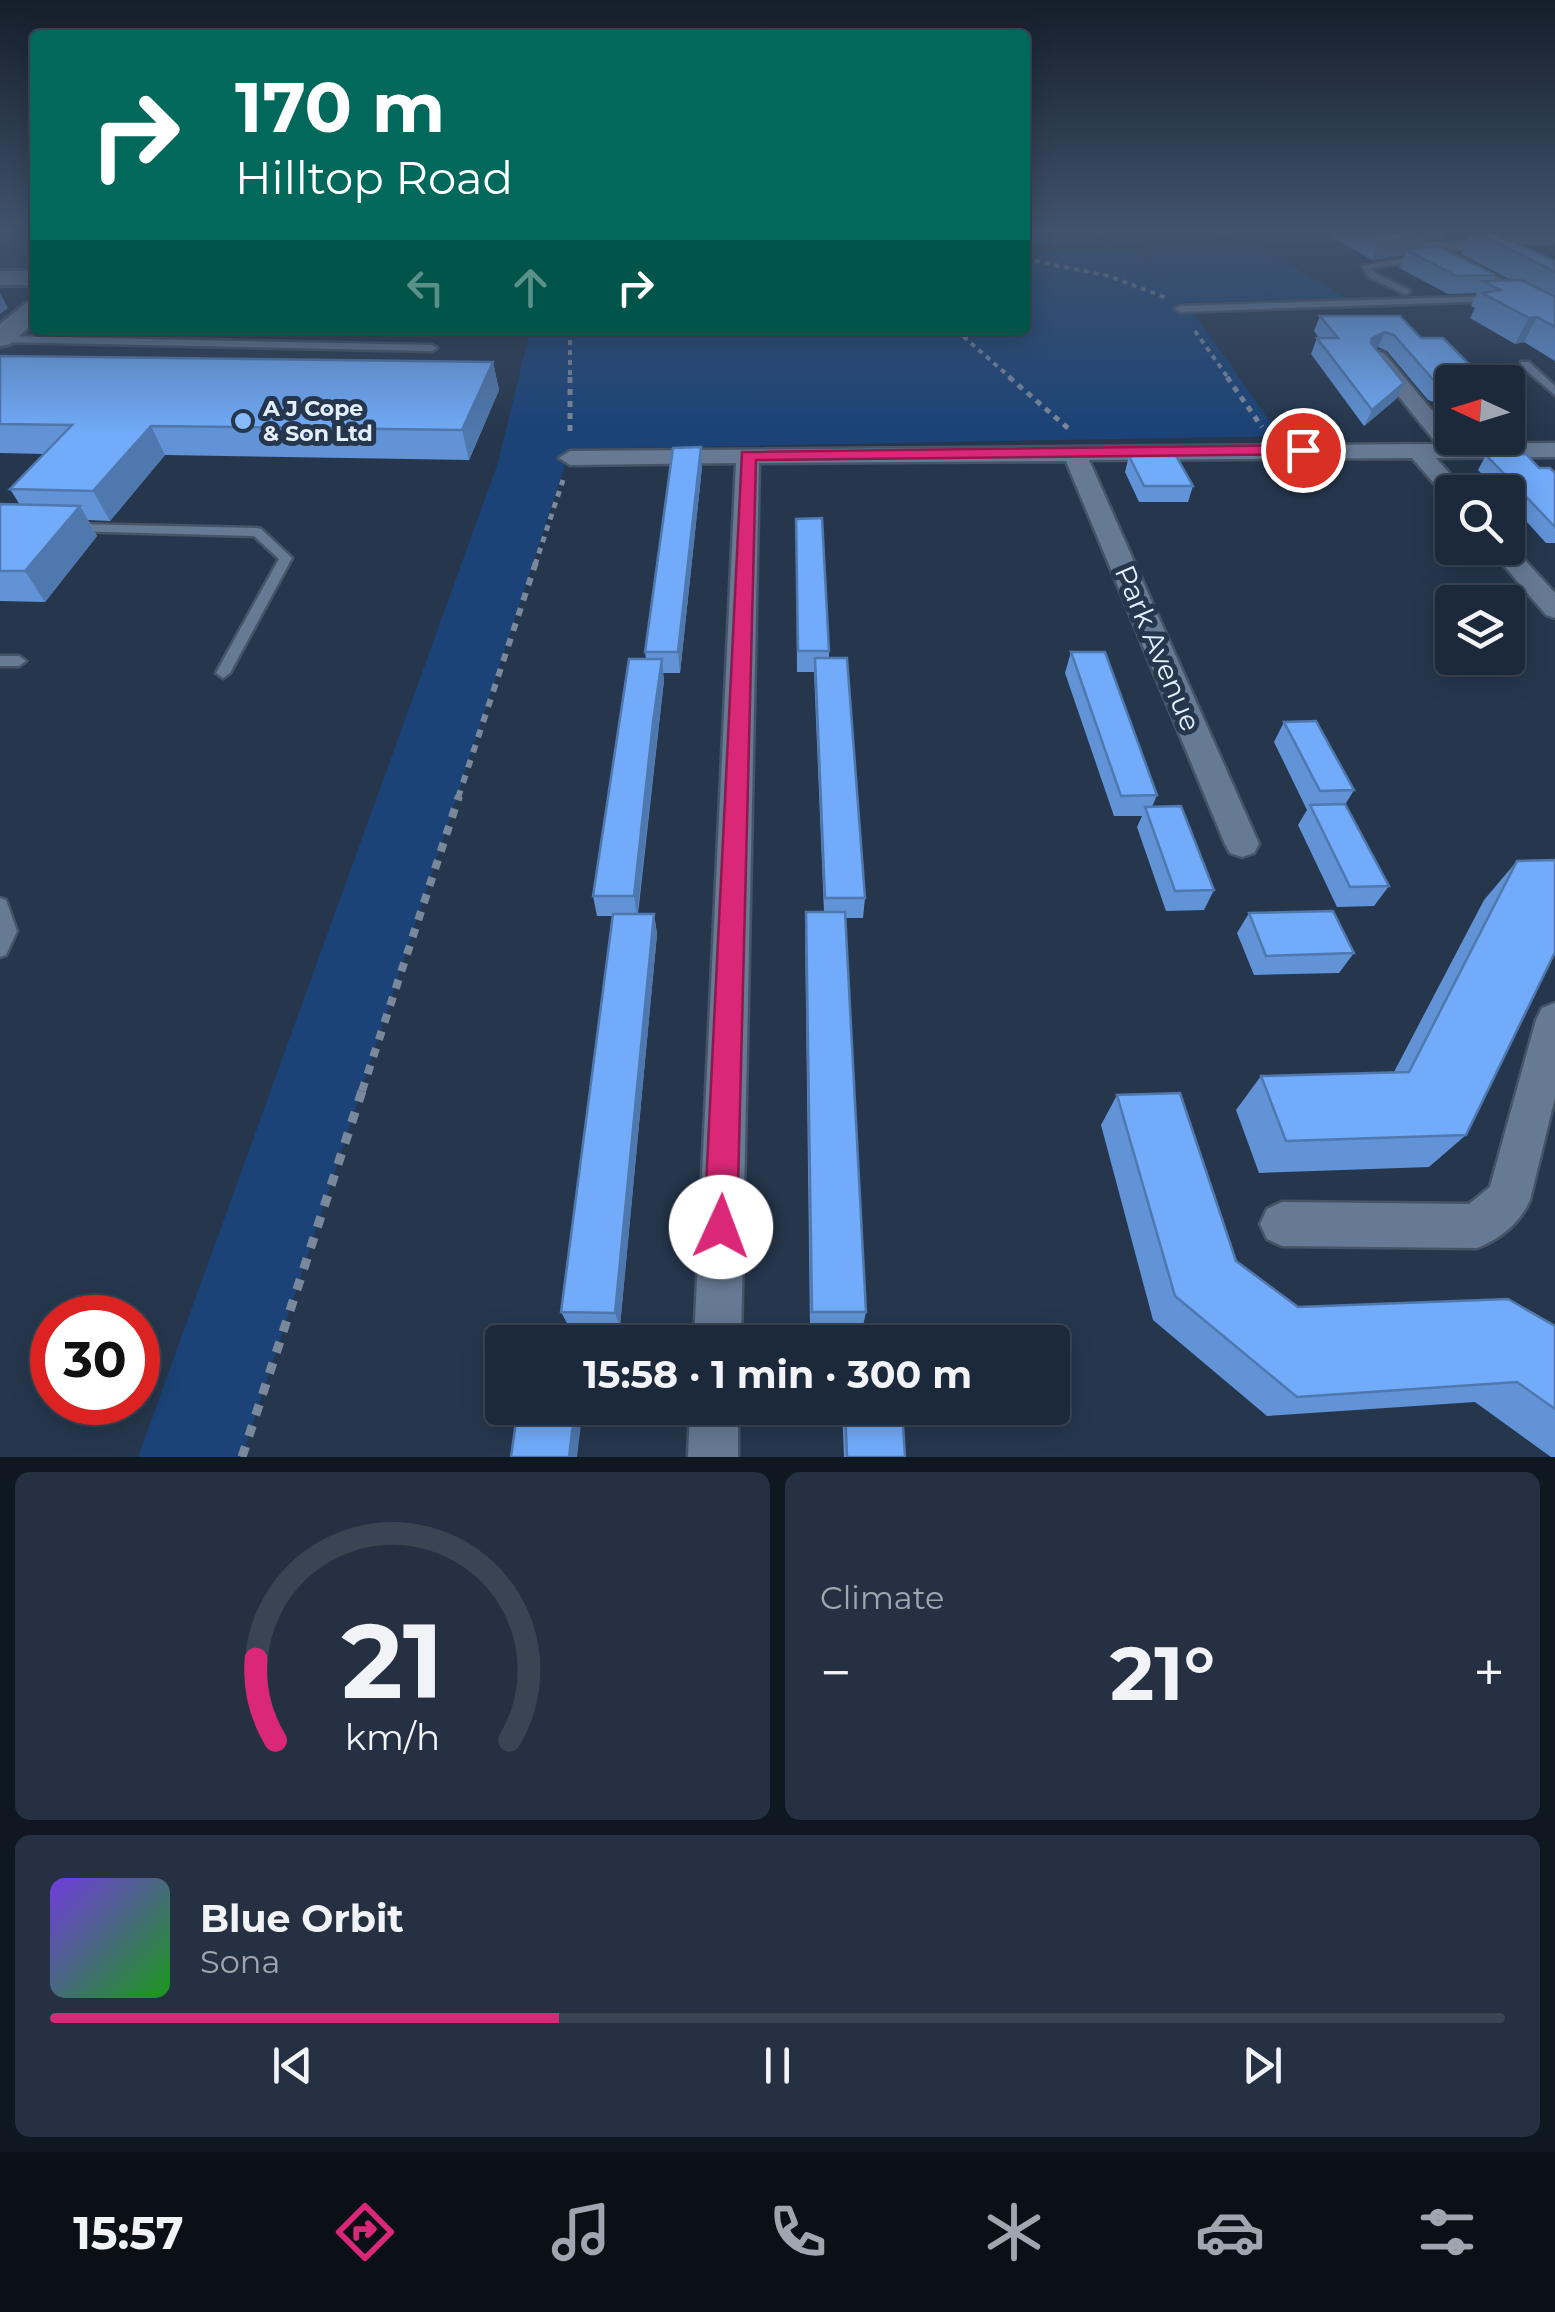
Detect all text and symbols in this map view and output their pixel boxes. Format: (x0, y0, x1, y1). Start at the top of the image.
text: 170 m (235, 64, 445, 150)
icon: right (70, 70, 200, 200)
text: Hilltop Road (235, 150, 513, 205)
icon: left (398, 260, 453, 315)
icon: ahead (503, 260, 558, 315)
icon: right (608, 260, 663, 315)
north arrow (1435, 365, 1525, 455)
map controls (1435, 365, 1525, 675)
place label: A J Cope & Son Ltd (262, 395, 373, 447)
pin (1261, 408, 1346, 493)
marker: A J Cope & Son Ltd (232, 410, 254, 432)
icon: arrive (1276, 423, 1331, 478)
button: search (1435, 475, 1525, 565)
street label: Park Avenue (1108, 560, 1208, 736)
button: layers (1435, 585, 1525, 675)
position arrow (669, 1175, 773, 1279)
speed limit sign: 30 (30, 1295, 160, 1425)
text: 15:58 · 1 min · 300 m (583, 1351, 972, 1398)
text: Climate (820, 1578, 944, 1617)
text: 21 (341, 1597, 444, 1724)
text: 21° (1110, 1627, 1215, 1719)
text: − (820, 1639, 852, 1706)
text: + (1473, 1639, 1505, 1706)
text: km/h (345, 1715, 440, 1759)
text: Blue Orbit (200, 1895, 404, 1942)
text: Sona (200, 1942, 280, 1981)
icon: previous (265, 2038, 320, 2093)
icon: pause (750, 2038, 805, 2093)
icon: next (1235, 2038, 1290, 2093)
icon: directions (330, 2197, 400, 2267)
icon: music (546, 2197, 616, 2267)
icon: phone (763, 2197, 833, 2267)
icon: climate (979, 2197, 1049, 2267)
icon: car (1195, 2197, 1265, 2267)
icon: filters (1412, 2197, 1482, 2267)
text: 15:57 (73, 2205, 184, 2260)

